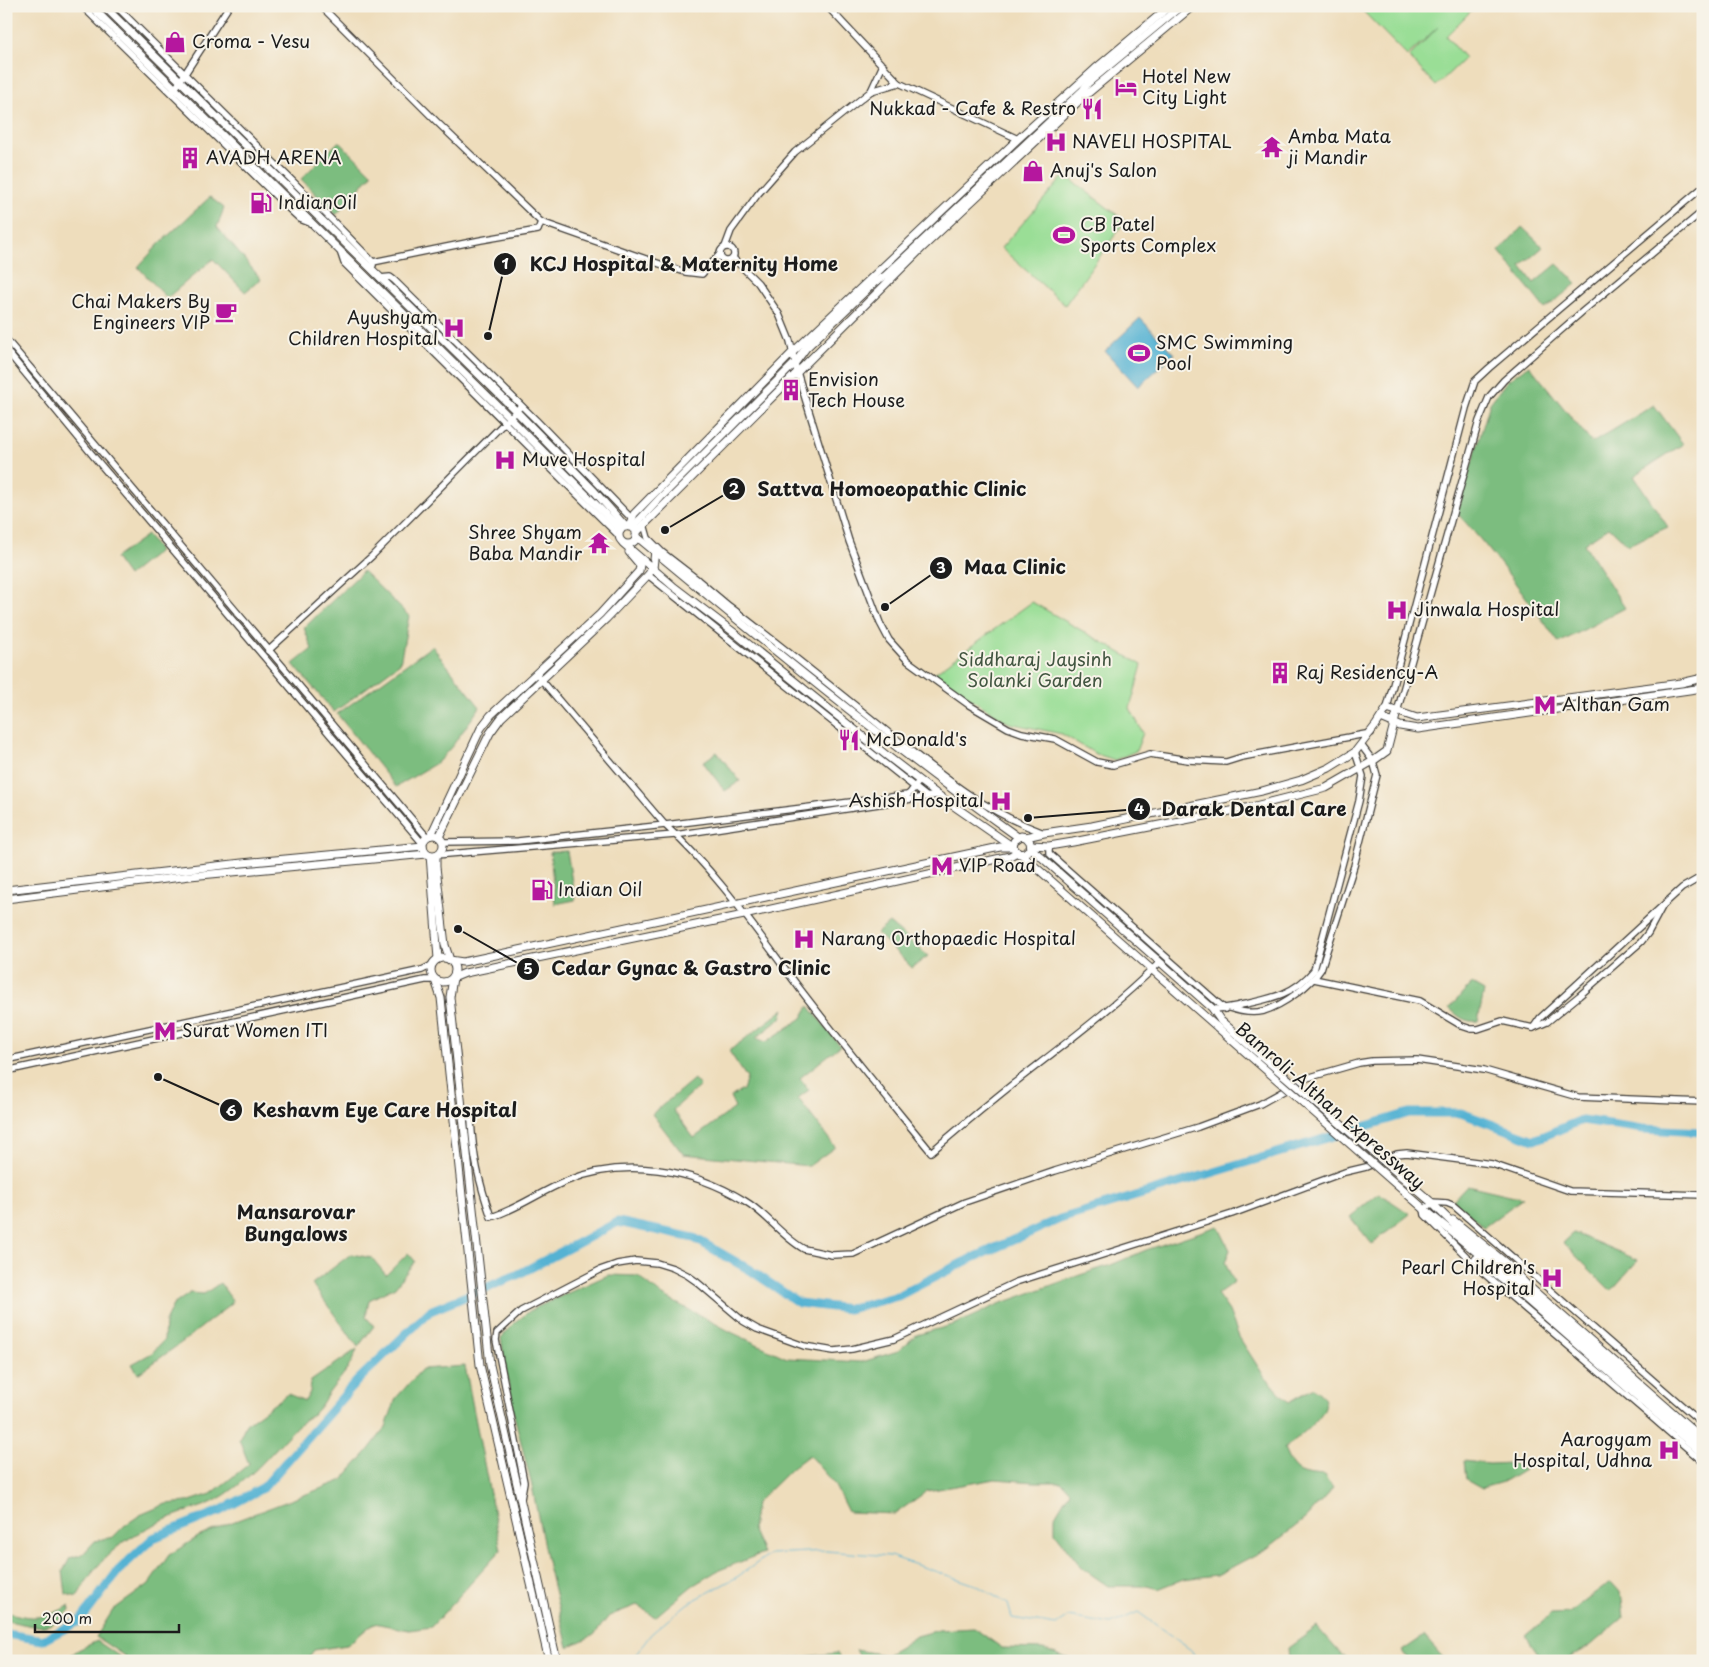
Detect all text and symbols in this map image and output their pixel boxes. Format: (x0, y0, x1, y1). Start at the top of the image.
place label: Croma - Vesu (192, 27, 310, 54)
shop icon: Croma - Vesu (162, 29, 188, 55)
place label: Hotel New City Light (1142, 62, 1231, 110)
hotel icon: Hotel New City Light (1113, 74, 1139, 100)
place label: Nukkad - Cafe & Restro (869, 94, 1076, 121)
restaurant icon: Nukkad - Cafe & Restro (1079, 96, 1105, 122)
place label: Amba Mata ji Mandir (1286, 122, 1391, 170)
place label: NAVELI HOSPITAL (1072, 127, 1232, 154)
hospital icon: NAVELI HOSPITAL (1043, 129, 1069, 155)
temple icon: Amba Mata ji Mandir (1259, 134, 1285, 160)
place label: AVADH ARENA (206, 143, 341, 170)
building icon: AVADH ARENA (177, 145, 203, 171)
place label: Anuj's Salon (1050, 156, 1157, 183)
shop icon: Anuj's Salon (1020, 158, 1046, 184)
place label: IndianOil (278, 188, 357, 215)
fuel station icon: IndianOil (248, 190, 274, 216)
place label: CB Patel Sports Complex (1080, 210, 1216, 258)
sports icon: CB Patel Sports Complex (1051, 222, 1077, 248)
callout: KCJ Hospital & Maternity Home (493, 247, 850, 281)
text: KCJ Hospital & Maternity Home (530, 249, 838, 277)
text: 1 (501, 251, 509, 274)
place label: Chai Makers By Engineers VIP (71, 287, 210, 335)
cafe icon: Chai Makers By Engineers VIP (213, 299, 239, 325)
place label: Ayushyam Children Hospital (288, 303, 438, 351)
hospital icon: Ayushyam Children Hospital (441, 315, 467, 341)
place label: SMC Swimming Pool (1156, 328, 1293, 376)
sports icon: SMC Swimming Pool (1126, 340, 1152, 366)
place label: Envision Tech House (808, 365, 905, 413)
building icon: Envision Tech House (778, 377, 804, 403)
place label: Muve Hospital (522, 445, 646, 472)
hospital icon: Muve Hospital (492, 447, 518, 473)
callout: Sattva Homoeopathic Clinic (721, 472, 1037, 506)
text: Sattva Homoeopathic Clinic (757, 474, 1027, 502)
text: 2 (729, 476, 740, 499)
place label: Shree Shyam Baba Mandir (468, 518, 583, 566)
temple icon: Shree Shyam Baba Mandir (586, 530, 612, 556)
callout: Maa Clinic (928, 551, 1076, 585)
text: Maa Clinic (964, 552, 1066, 580)
text: 3 (936, 555, 946, 578)
place label: Jinwala Hospital (1414, 595, 1559, 622)
hospital icon: Jinwala Hospital (1384, 597, 1410, 623)
park label: Siddharaj Jaysinh Solanki Garden (958, 645, 1112, 693)
place label: Raj Residency-A (1296, 658, 1439, 685)
building icon: Raj Residency-A (1267, 660, 1293, 686)
place label: Althan Gam (1562, 690, 1670, 717)
metro station icon: Althan Gam (1532, 692, 1558, 718)
place label: McDonald's (866, 725, 967, 752)
restaurant icon: McDonald's (836, 727, 862, 753)
place label: Ashish Hospital (849, 786, 984, 813)
hospital icon: Ashish Hospital (988, 788, 1014, 814)
callout: Darak Dental Care (1126, 792, 1357, 826)
text: Darak Dental Care (1161, 794, 1347, 822)
text: 4 (1134, 796, 1144, 819)
place label: VIP Road (959, 851, 1036, 878)
metro station icon: VIP Road (929, 853, 955, 879)
place label: Indian Oil (558, 875, 642, 902)
fuel station icon: Indian Oil (529, 877, 555, 903)
place label: Narang Orthopaedic Hospital (821, 924, 1076, 951)
hospital icon: Narang Orthopaedic Hospital (791, 926, 817, 952)
callout: Cedar Gynac & Gastro Clinic (516, 952, 841, 986)
text: Cedar Gynac & Gastro Clinic (551, 953, 831, 981)
text: 5 (523, 956, 533, 979)
street label: Bamroli-Althan Expressway (1230, 1015, 1432, 1195)
place label: Surat Women ITI (182, 1016, 328, 1043)
metro station icon: Surat Women ITI (152, 1018, 178, 1044)
callout: Keshavm Eye Care Hospital (218, 1093, 528, 1127)
text: Keshavm Eye Care Hospital (253, 1095, 517, 1123)
text: 6 (226, 1098, 237, 1121)
district label: Mansarovar Bungalows (237, 1197, 355, 1247)
place label: Pearl Children's Hospital (1401, 1253, 1535, 1301)
hospital icon: Pearl Children's Hospital (1539, 1265, 1565, 1291)
place label: Aarogyam Hospital, Udhna (1513, 1425, 1653, 1473)
hospital icon: Aarogyam Hospital, Udhna (1656, 1437, 1682, 1463)
scale bar (35, 1602, 179, 1634)
text: 200 m (42, 1606, 92, 1629)

